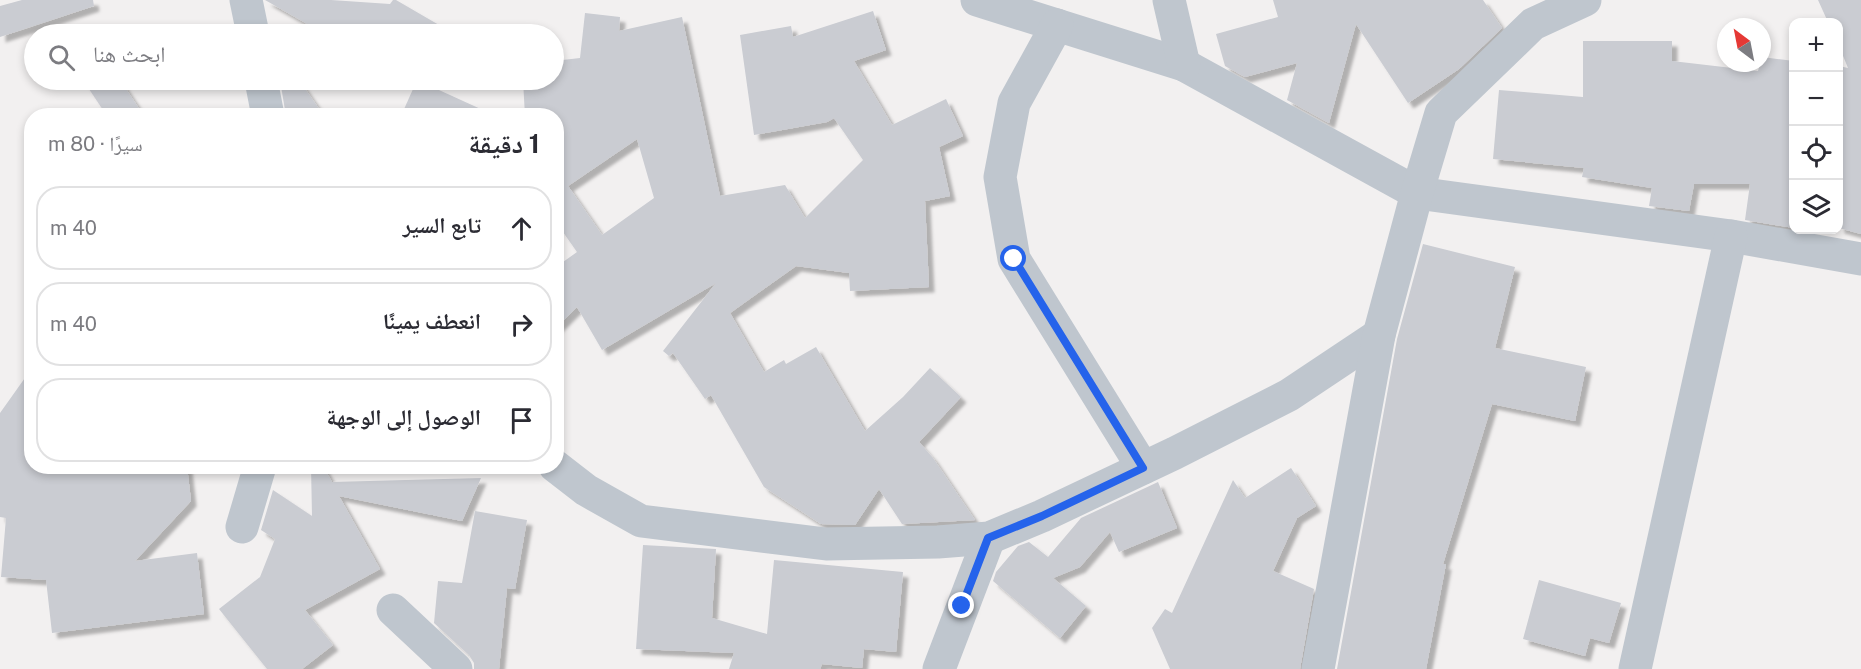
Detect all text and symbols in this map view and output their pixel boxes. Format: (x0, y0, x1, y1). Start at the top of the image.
north arrow (1717, 18, 1771, 72)
map controls (1789, 18, 1843, 234)
button: + (1789, 18, 1843, 72)
search box (24, 24, 564, 90)
icon: search (45, 41, 78, 74)
text: ابحث هنا (93, 41, 165, 67)
button: − (1789, 72, 1843, 126)
button: locate (1789, 126, 1843, 180)
text: 1 دقيقة (468, 128, 540, 159)
text: سيرًا · 80 m (48, 132, 143, 156)
button: layers (1789, 180, 1843, 234)
text: تابع السير (403, 212, 481, 238)
icon: ahead (505, 212, 538, 245)
text: 40 m (50, 216, 97, 240)
route start (1000, 245, 1026, 271)
text: انعطف يمينًا (383, 308, 481, 334)
icon: right (505, 308, 538, 341)
text: 40 m (50, 312, 97, 336)
text: الوصول إلى الوجهة (326, 404, 481, 430)
icon: arrive (505, 404, 538, 437)
route end (948, 592, 974, 618)

